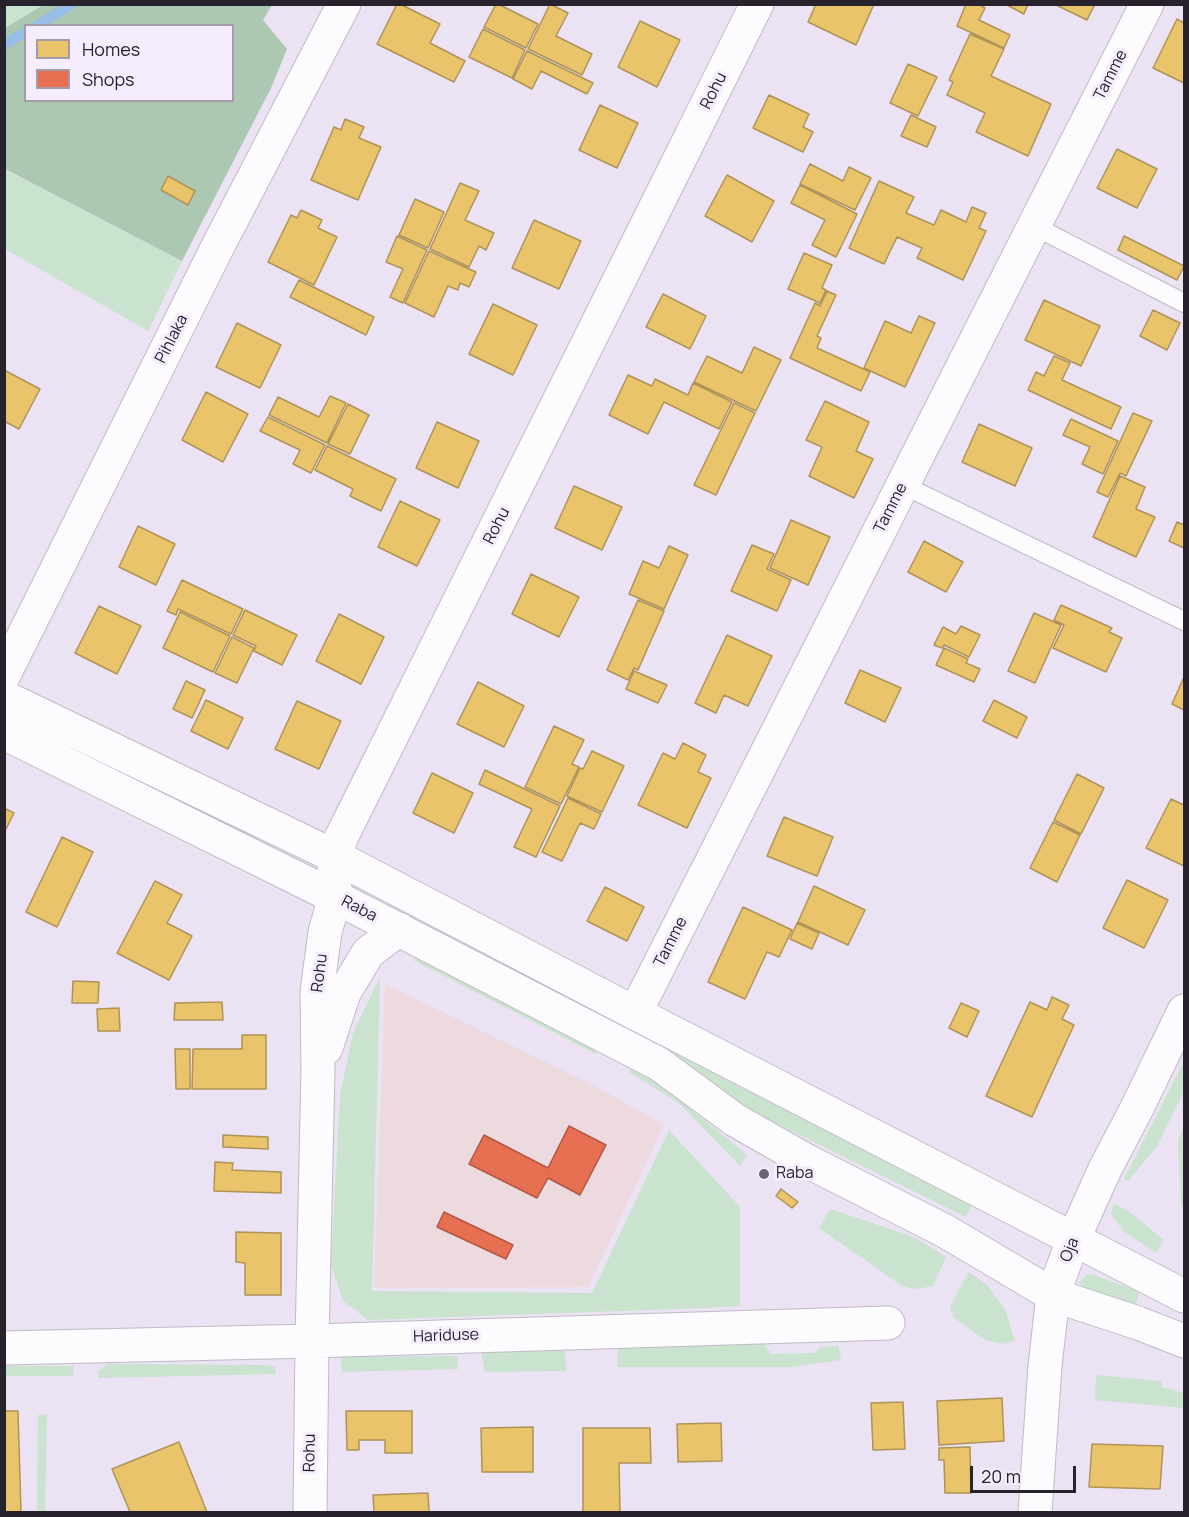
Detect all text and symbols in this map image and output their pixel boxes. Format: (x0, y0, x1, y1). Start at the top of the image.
legend (24, 24, 234, 102)
text: Homes (82, 37, 140, 61)
street label: Tamme (1090, 47, 1132, 103)
text: Shops (82, 67, 134, 91)
street label: Rohu (697, 69, 731, 113)
street label: Pihlaka (152, 311, 192, 367)
street label: Tamme (870, 480, 912, 536)
street label: Rohu (480, 504, 514, 548)
street label: Raba (338, 892, 380, 926)
street label: Tamme (650, 914, 692, 970)
street label: Rohu (308, 953, 332, 993)
place label: Raba (776, 1164, 813, 1184)
marker: Raba (757, 1167, 771, 1181)
street label: Oja (1057, 1235, 1083, 1265)
street label: Hariduse (413, 1325, 479, 1347)
street label: Rohu (300, 1434, 320, 1472)
scale bar (973, 1454, 1080, 1492)
text: 20 m (981, 1464, 1021, 1488)

